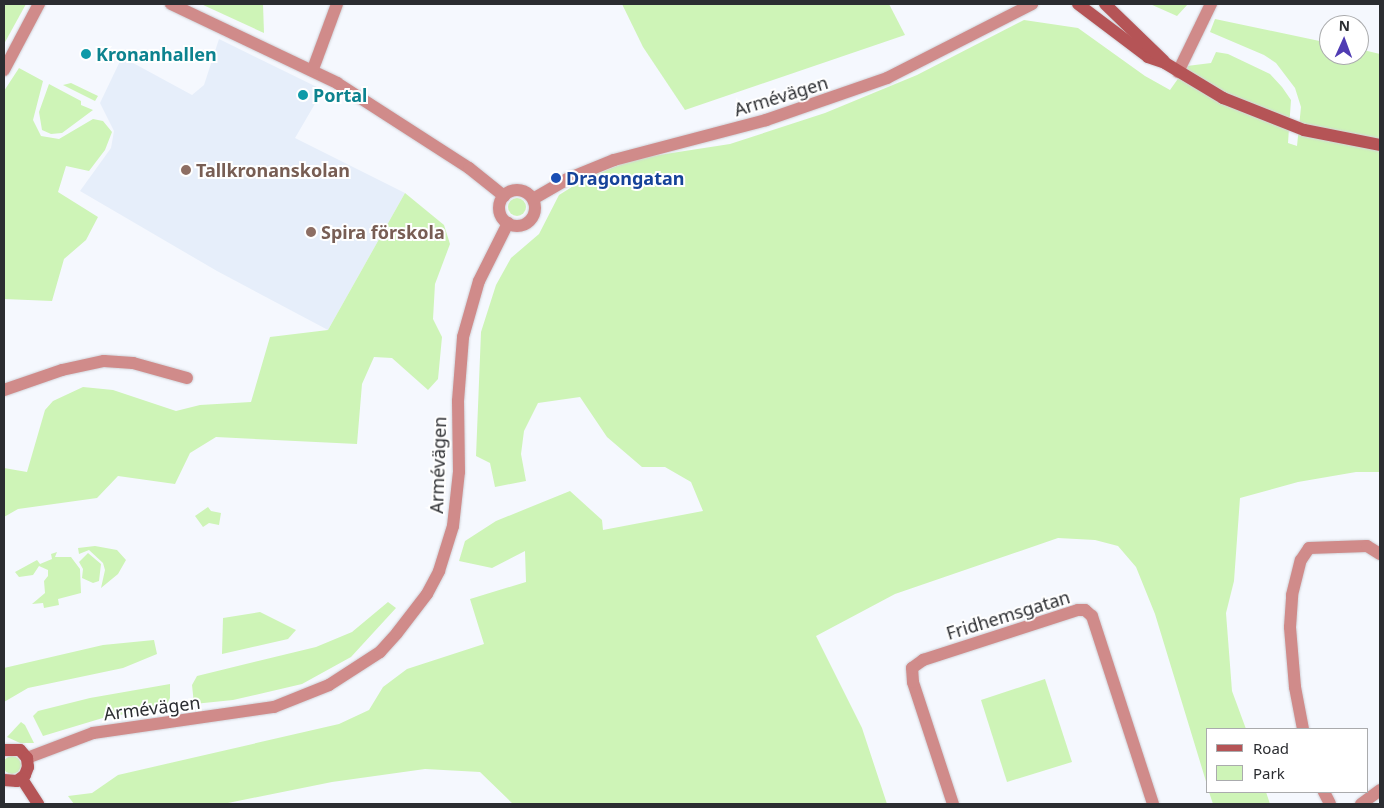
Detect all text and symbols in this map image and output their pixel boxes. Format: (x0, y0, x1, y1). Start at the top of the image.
north arrow (1319, 15, 1369, 65)
text: N (1338, 16, 1351, 35)
place label: Kronanhallen (96, 43, 217, 65)
marker: Kronanhallen (80, 48, 92, 60)
street label: Armévägen (731, 71, 831, 121)
place label: Portal (313, 84, 367, 106)
marker: Portal (297, 89, 309, 101)
place label: Tallkronanskolan (196, 159, 350, 181)
marker: Tallkronanskolan (180, 164, 192, 176)
place label: Dragongatan (566, 167, 684, 189)
marker: Dragongatan (550, 172, 562, 184)
place label: Spira förskola (321, 221, 445, 243)
marker: Spira förskola (305, 226, 317, 238)
street label: Armévägen (426, 416, 450, 514)
street label: Fridhemsgatan (944, 586, 1072, 644)
street label: Armévägen (102, 691, 202, 725)
legend (1206, 728, 1369, 793)
text: Road (1253, 738, 1289, 758)
text: Park (1253, 763, 1285, 783)

